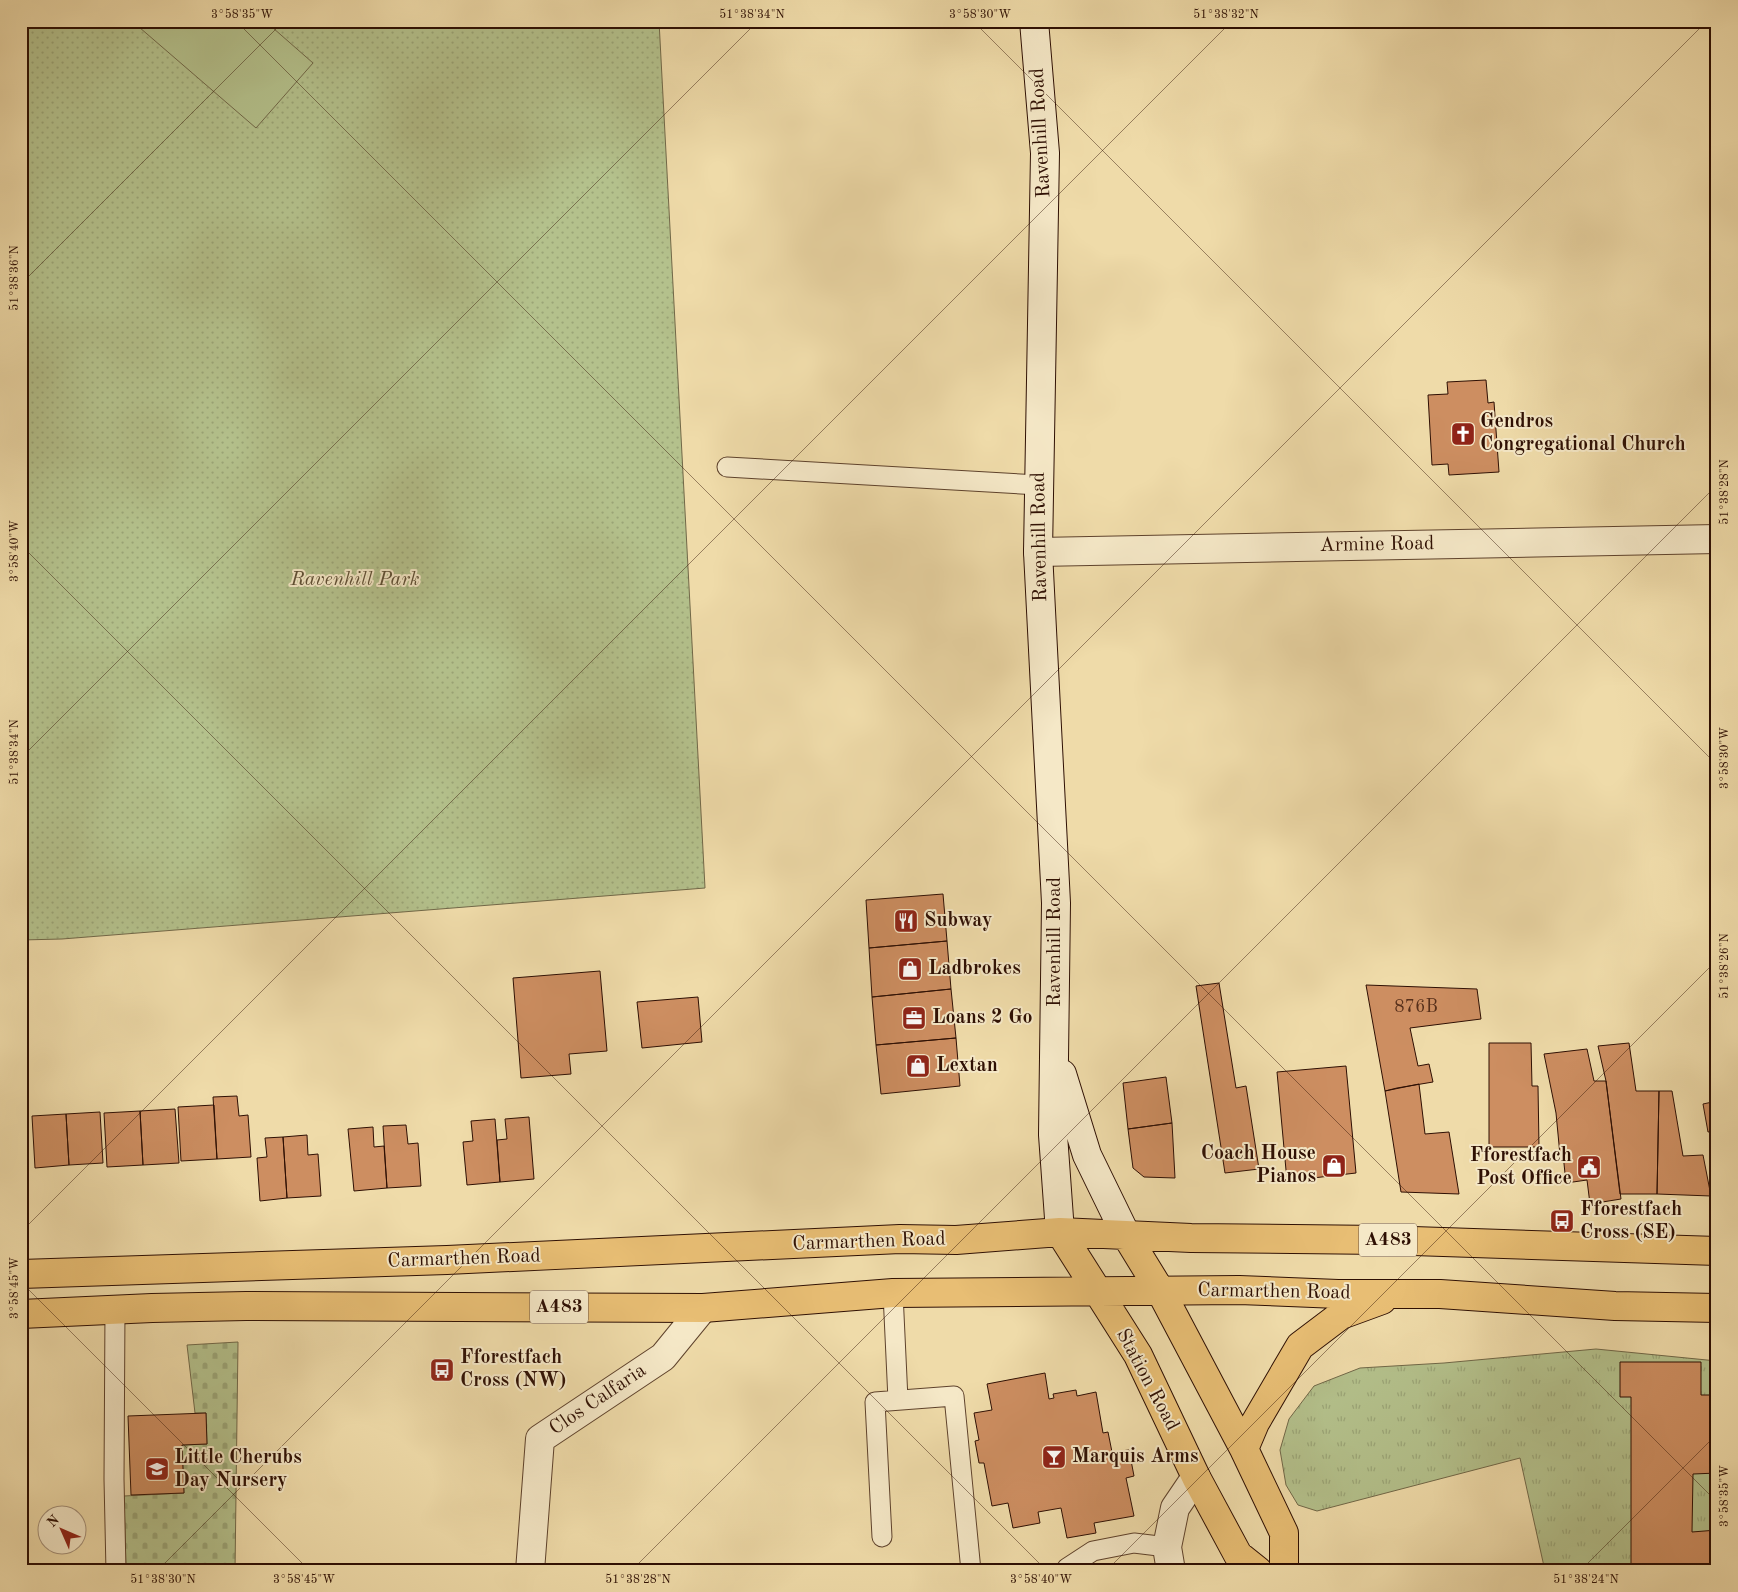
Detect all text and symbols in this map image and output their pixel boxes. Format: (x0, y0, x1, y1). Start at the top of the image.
text: 3°58'35"W (211, 8, 273, 21)
text: 51°38'34"N (719, 8, 785, 21)
text: 3°58'30"W (949, 8, 1011, 21)
text: 51°38'32"N (1193, 8, 1259, 21)
street label: Ravenhill Road (1028, 67, 1054, 199)
text: 51°38'36"N (8, 245, 21, 311)
place label: Gendros Congregational Church (1480, 412, 1686, 455)
church icon: Gendros Congregational Church (1450, 421, 1476, 447)
text: 51°38'28"N (1718, 459, 1731, 525)
street label: Ravenhill Road (1029, 472, 1051, 602)
text: 3°58'40"W (8, 520, 21, 582)
street label: Armine Road (1319, 534, 1435, 556)
park label: Ravenhill Park (289, 570, 420, 590)
text: 51°38'34"N (8, 719, 21, 785)
text: 3°58'30"W (1718, 727, 1731, 789)
street label: Ravenhill Road (1045, 877, 1065, 1007)
restaurant icon: Subway (893, 908, 919, 934)
place label: Subway (924, 911, 992, 931)
text: 51°38'26"N (1718, 933, 1731, 999)
shop icon: Ladbrokes (897, 956, 923, 982)
place label: Ladbrokes (928, 959, 1021, 979)
house number: 876B (1394, 998, 1438, 1016)
office icon: Loans 2 Go (901, 1005, 927, 1031)
place label: Loans 2 Go (932, 1008, 1033, 1028)
shop icon: Lextan (905, 1053, 931, 1079)
place label: Lextan (936, 1056, 998, 1076)
place label: Coach House Pianos (1201, 1144, 1316, 1187)
place label: Fforestfach Post Office (1470, 1146, 1572, 1189)
shop icon: Coach House Pianos (1321, 1153, 1347, 1179)
public building icon: Fforestfach Post Office (1576, 1154, 1602, 1180)
place label: Fforestfach Cross (SE) (1580, 1200, 1682, 1243)
bus stop icon: Fforestfach Cross (SE) (1549, 1208, 1575, 1234)
road number: A483 (1359, 1224, 1417, 1256)
street label: Carmarthen Road (792, 1229, 946, 1255)
street label: Carmarthen Road (387, 1246, 541, 1272)
text: 3°58'45"W (8, 1257, 21, 1319)
street label: Carmarthen Road (1197, 1281, 1351, 1303)
road number: A483 (530, 1290, 588, 1324)
street label: Station Road (1112, 1326, 1182, 1434)
place label: Fforestfach Cross (NW) (460, 1348, 566, 1391)
bus stop icon: Fforestfach Cross (NW) (429, 1357, 455, 1383)
street label: Clos Calfaria (546, 1360, 650, 1440)
bar icon: Marquis Arms (1041, 1444, 1067, 1470)
place label: Marquis Arms (1072, 1447, 1199, 1467)
place label: Little Cherubs Day Nursery (174, 1448, 302, 1491)
school or university icon: Little Cherubs Day Nursery (144, 1456, 170, 1482)
text: 3°58'35"W (1718, 1465, 1731, 1527)
north arrow (38, 1504, 88, 1554)
text: N (45, 1513, 62, 1530)
text: 51°38'30"N (130, 1573, 196, 1586)
text: 3°58'45"W (273, 1573, 335, 1586)
text: 51°38'28"N (605, 1573, 671, 1586)
text: 3°58'40"W (1010, 1573, 1072, 1586)
text: 51°38'24"N (1553, 1573, 1619, 1586)

